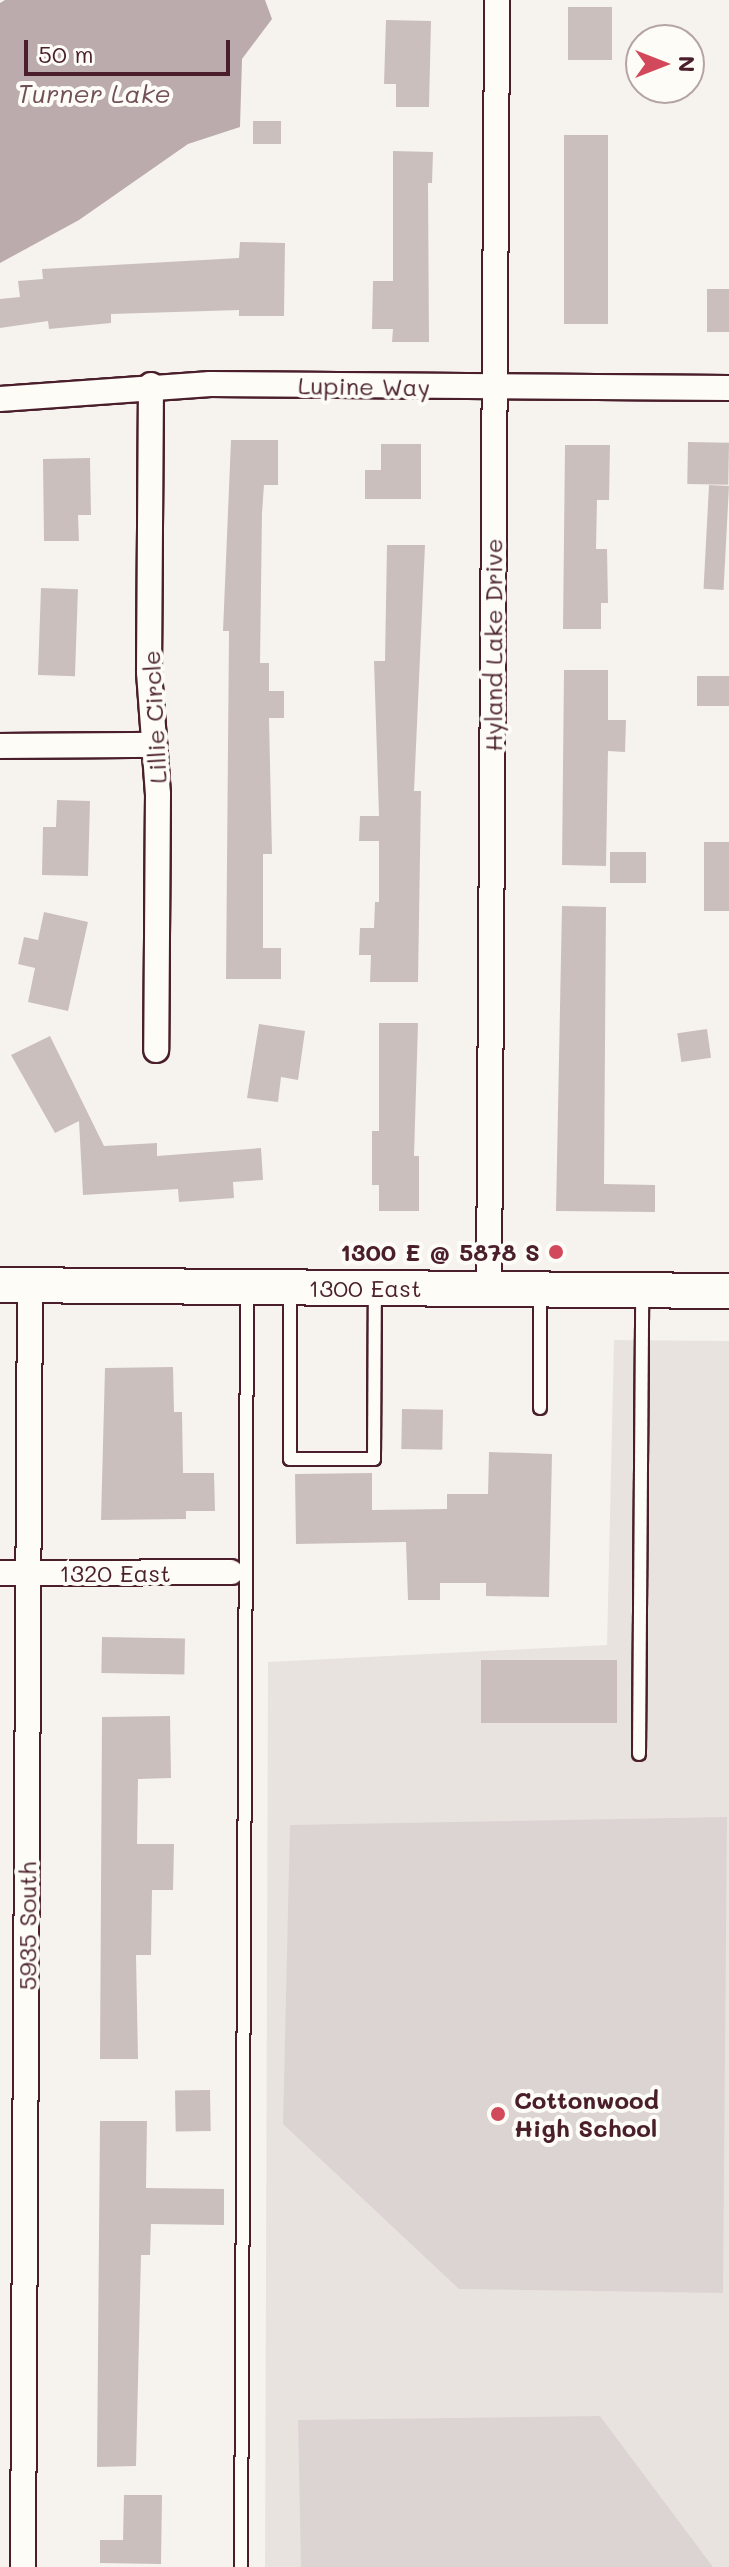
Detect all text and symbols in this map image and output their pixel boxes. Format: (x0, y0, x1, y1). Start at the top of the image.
scale bar (28, 24, 234, 74)
north arrow (625, 24, 705, 104)
text: 50 m (38, 38, 94, 69)
text: N (673, 56, 702, 72)
water label: Turner Lake (17, 78, 171, 110)
street label: Lupine Way (298, 370, 430, 402)
street label: Hyland Lake Drive (479, 538, 507, 752)
street label: Lillie Circle (136, 650, 172, 784)
place label: 1300 E @ 5878 S (340, 1238, 540, 1266)
marker: 1300 E @ 5878 S (547, 1243, 565, 1261)
street label: 1300 East (308, 1274, 422, 1302)
street label: 1320 East (59, 1559, 171, 1587)
street label: 5935 South (13, 1862, 41, 1990)
place label: Cottonwood High School (514, 2086, 659, 2142)
marker: Cottonwood High School (489, 2105, 507, 2123)

